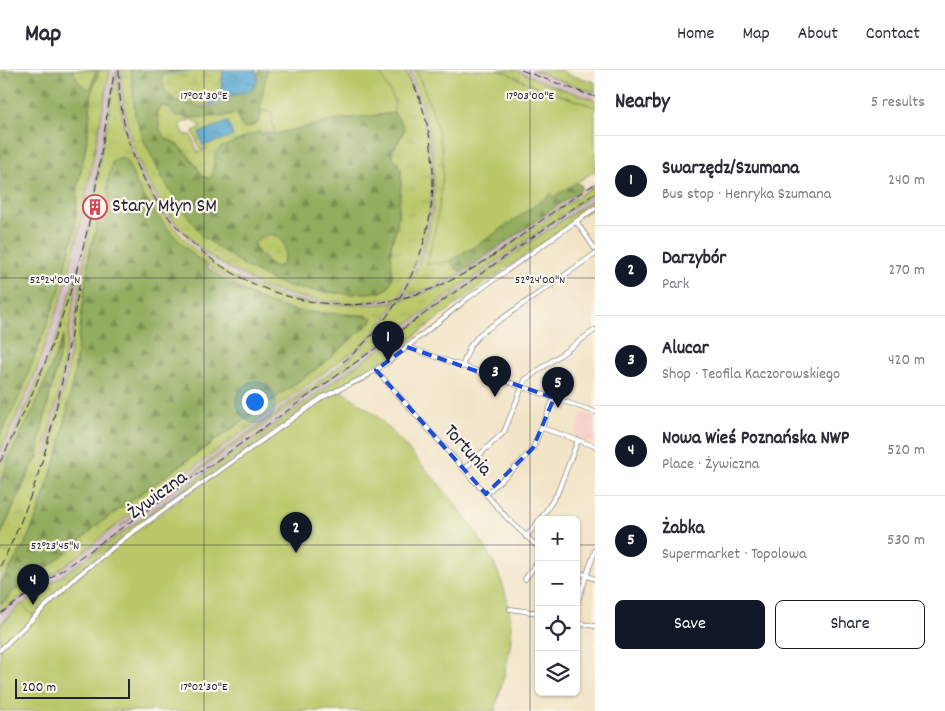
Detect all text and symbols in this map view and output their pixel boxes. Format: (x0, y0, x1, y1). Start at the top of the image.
text: Map (25, 18, 61, 52)
text: Home (677, 22, 714, 47)
text: Map (742, 22, 770, 47)
text: About (798, 22, 838, 47)
text: Contact (866, 22, 920, 47)
text: 17°02'30"E (181, 88, 228, 105)
text: 17°03'00"E (506, 88, 555, 105)
text: Nearby (615, 88, 670, 118)
text: 5 results (871, 91, 925, 114)
text: Swarzędz/Szumana (662, 156, 799, 183)
text: 1 (629, 169, 633, 192)
text: 240 m (888, 169, 925, 192)
text: Bus stop · Henryka Szumana (662, 183, 831, 206)
place label: Stary Młyn SM (112, 193, 217, 221)
building icon: Stary Młyn SM (82, 194, 108, 220)
text: Darzybór (662, 246, 726, 273)
text: 2 (628, 259, 635, 282)
text: 270 m (889, 259, 925, 282)
text: 52°24'00"N (30, 272, 80, 289)
text: 52°24'00"N (515, 272, 565, 289)
text: Park (662, 273, 689, 296)
pin: 1 (372, 321, 404, 362)
text: Alucar (662, 336, 709, 363)
text: 3 (627, 349, 635, 372)
text: 420 m (888, 349, 925, 372)
pin: 3 (479, 356, 511, 397)
text: Shop · Teofila Kaczorowskiego (662, 363, 840, 386)
pin: 5 (542, 367, 574, 408)
your location (242, 389, 268, 415)
street label: Tortunia (436, 419, 498, 483)
text: Nowa Wieś Poznańska NWP (662, 426, 849, 453)
text: 4 (628, 439, 634, 462)
text: 520 m (887, 439, 925, 462)
text: Place · Żywiczna (662, 453, 759, 476)
street label: Żywiczna (122, 464, 194, 527)
pin: 2 (280, 512, 312, 553)
map controls (535, 516, 580, 696)
button: + (535, 516, 580, 561)
text: Żabka (662, 516, 704, 543)
text: 5 (627, 529, 635, 552)
text: 530 m (887, 529, 925, 552)
text: 52°23'45"N (31, 538, 79, 555)
text: Supermarket · Topolowa (662, 543, 807, 566)
button: − (535, 561, 580, 606)
pin: 4 (17, 564, 49, 605)
button: Save (615, 600, 765, 649)
button: Share (775, 600, 925, 649)
button: locate (535, 606, 580, 651)
button: layers (535, 651, 580, 696)
scale bar (15, 676, 130, 699)
text: 200 m (22, 678, 56, 698)
text: 17°02'30"E (181, 679, 228, 696)

